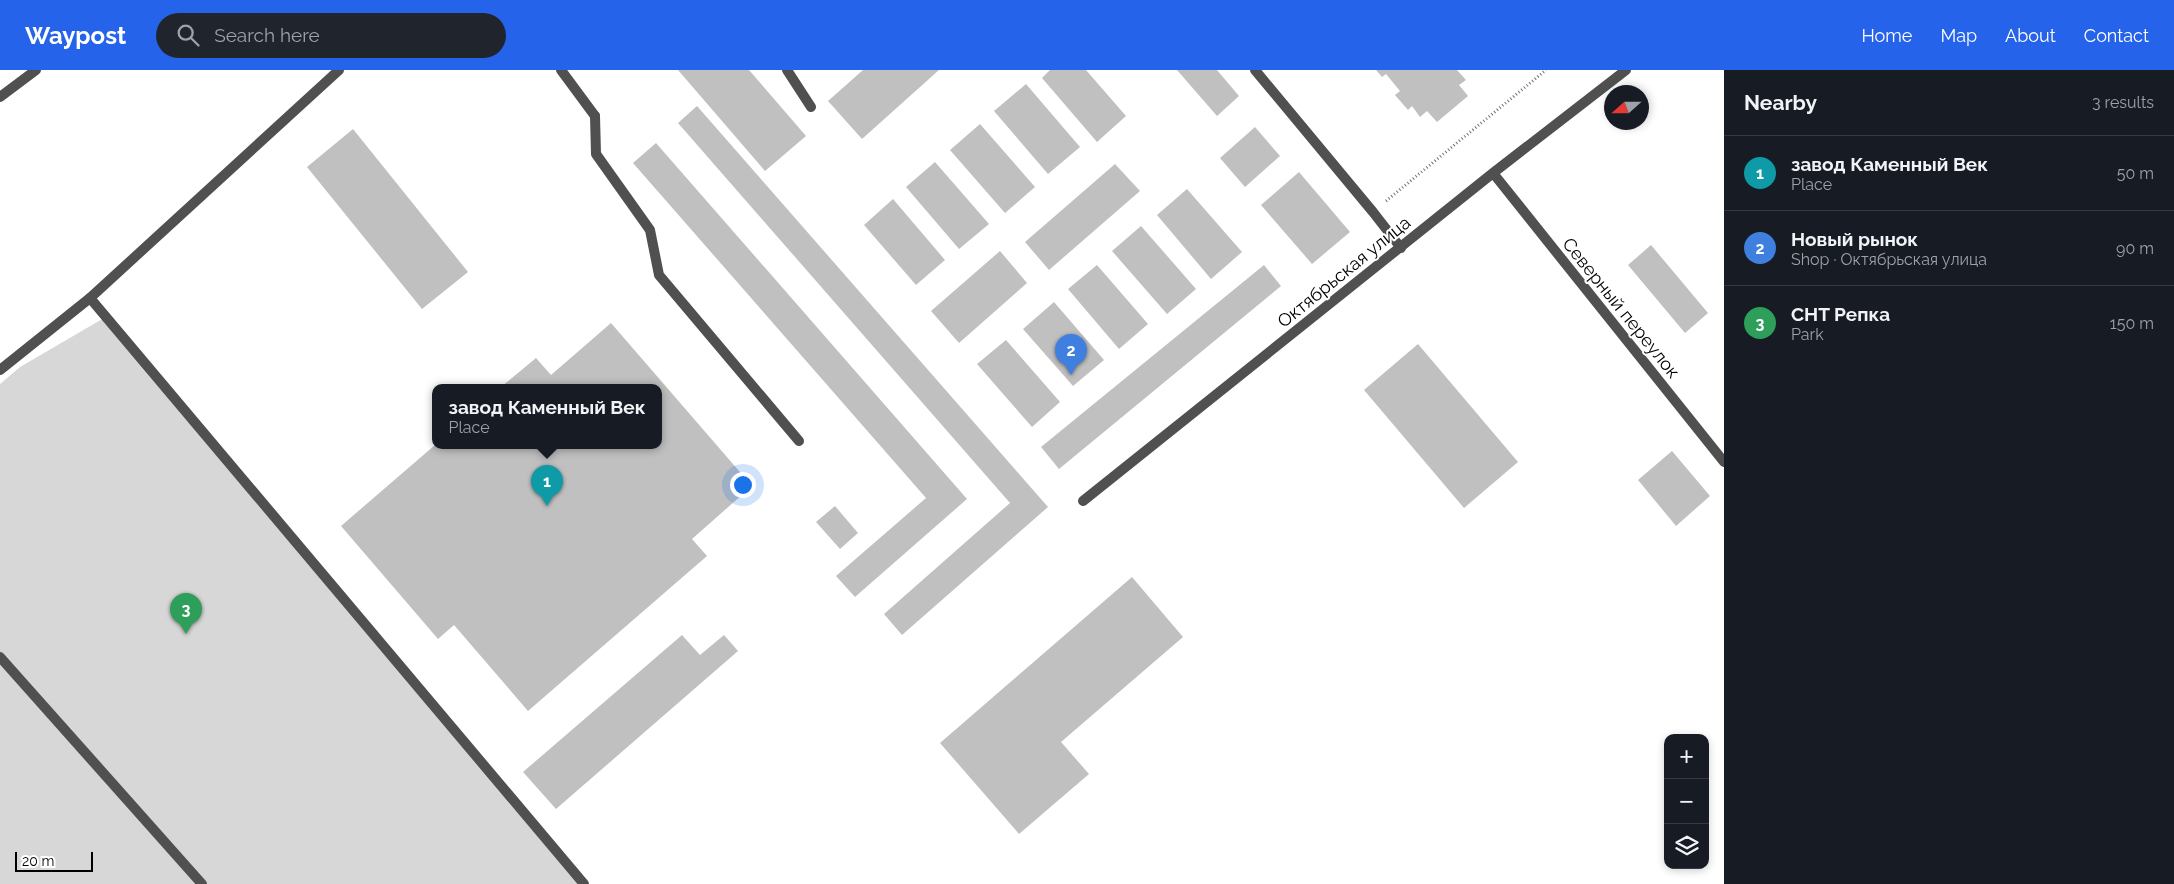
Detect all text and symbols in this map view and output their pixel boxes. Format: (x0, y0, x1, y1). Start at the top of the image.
search box (156, 13, 506, 58)
text: Waypost (25, 21, 126, 50)
icon: search (174, 21, 202, 49)
text: Search here (214, 24, 320, 46)
text: Home (1861, 25, 1912, 46)
text: Map (1940, 25, 1977, 46)
text: About (2005, 25, 2056, 46)
text: Contact (2084, 25, 2149, 46)
north arrow (1604, 85, 1649, 130)
text: Nearby (1744, 90, 1817, 115)
text: 3 results (2092, 93, 2154, 112)
text: завод Каменный Век (1791, 153, 1988, 175)
text: 1 (1756, 164, 1764, 183)
text: 50 m (2117, 164, 2154, 183)
text: Place (1791, 175, 1832, 194)
street label: Октябрьская улица (1273, 212, 1414, 332)
text: Новый рынок (1791, 228, 1918, 250)
street label: Северный переулок (1558, 233, 1684, 382)
text: 2 (1755, 239, 1765, 258)
text: 90 m (2116, 239, 2154, 258)
text: Shop · Октябрьская улица (1791, 250, 1987, 269)
text: СНТ Репка (1791, 303, 1890, 325)
text: 3 (1756, 314, 1764, 333)
text: 150 m (2110, 314, 2154, 333)
text: Park (1791, 325, 1824, 344)
pin: 2 (1055, 334, 1087, 375)
popup (432, 384, 662, 449)
text: завод Каменный Век (448, 396, 646, 418)
text: Place (448, 418, 490, 437)
pin: 1 (531, 465, 563, 506)
your location (730, 472, 756, 498)
pin: 3 (170, 593, 202, 634)
map controls (1664, 734, 1709, 869)
button: + (1664, 734, 1709, 779)
button: − (1664, 779, 1709, 824)
button: layers (1664, 824, 1709, 869)
scale bar (15, 849, 92, 872)
text: 20 m (22, 853, 54, 869)

